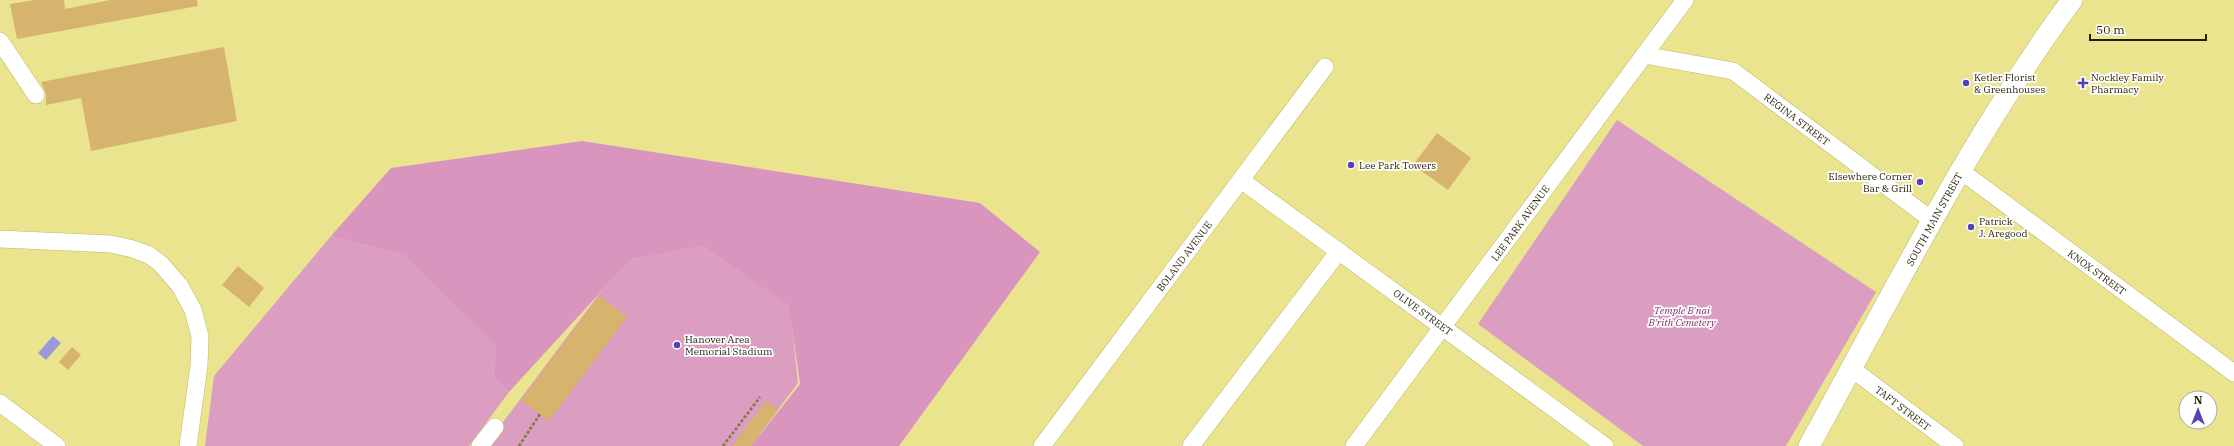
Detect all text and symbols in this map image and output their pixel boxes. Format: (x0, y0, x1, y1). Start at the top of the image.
scale bar (2090, 16, 2206, 42)
text: 50 m (2096, 22, 2125, 37)
place label: Ketler Florist & Greenhouses (1974, 71, 2045, 96)
place label: Nockley Family Pharmacy (2091, 71, 2164, 96)
marker: Ketler Florist & Greenhouses (1961, 78, 1971, 88)
marker: Nockley Family Pharmacy (2078, 78, 2088, 88)
street label: REGINA STREET (1761, 90, 1833, 149)
place label: Lee Park Towers (1359, 159, 1436, 172)
marker: Lee Park Towers (1346, 160, 1356, 170)
place label: Elsewhere Corner Bar & Grill (1828, 170, 1913, 195)
street label: SOUTH MAIN STREET (1903, 170, 1966, 268)
marker: Elsewhere Corner Bar & Grill (1915, 177, 1925, 187)
street label: LEE PARK AVENUE (1488, 183, 1552, 264)
place label: Patrick J. Aregood (1979, 215, 2028, 240)
street label: BOLAND AVENUE (1154, 218, 1215, 294)
marker: Patrick J. Aregood (1966, 222, 1976, 232)
street label: KNOX STREET (2065, 247, 2129, 298)
street label: OLIVE STREET (1390, 286, 1455, 339)
park label: Temple B'nai B'rith Cemetery (1647, 304, 1717, 329)
place label: Hanover Area Memorial Stadium (685, 333, 773, 358)
marker: Hanover Area Memorial Stadium (672, 340, 682, 350)
street label: TAFT STREET (1872, 383, 1933, 434)
north arrow (2178, 390, 2218, 430)
text: N (2194, 393, 2203, 407)

